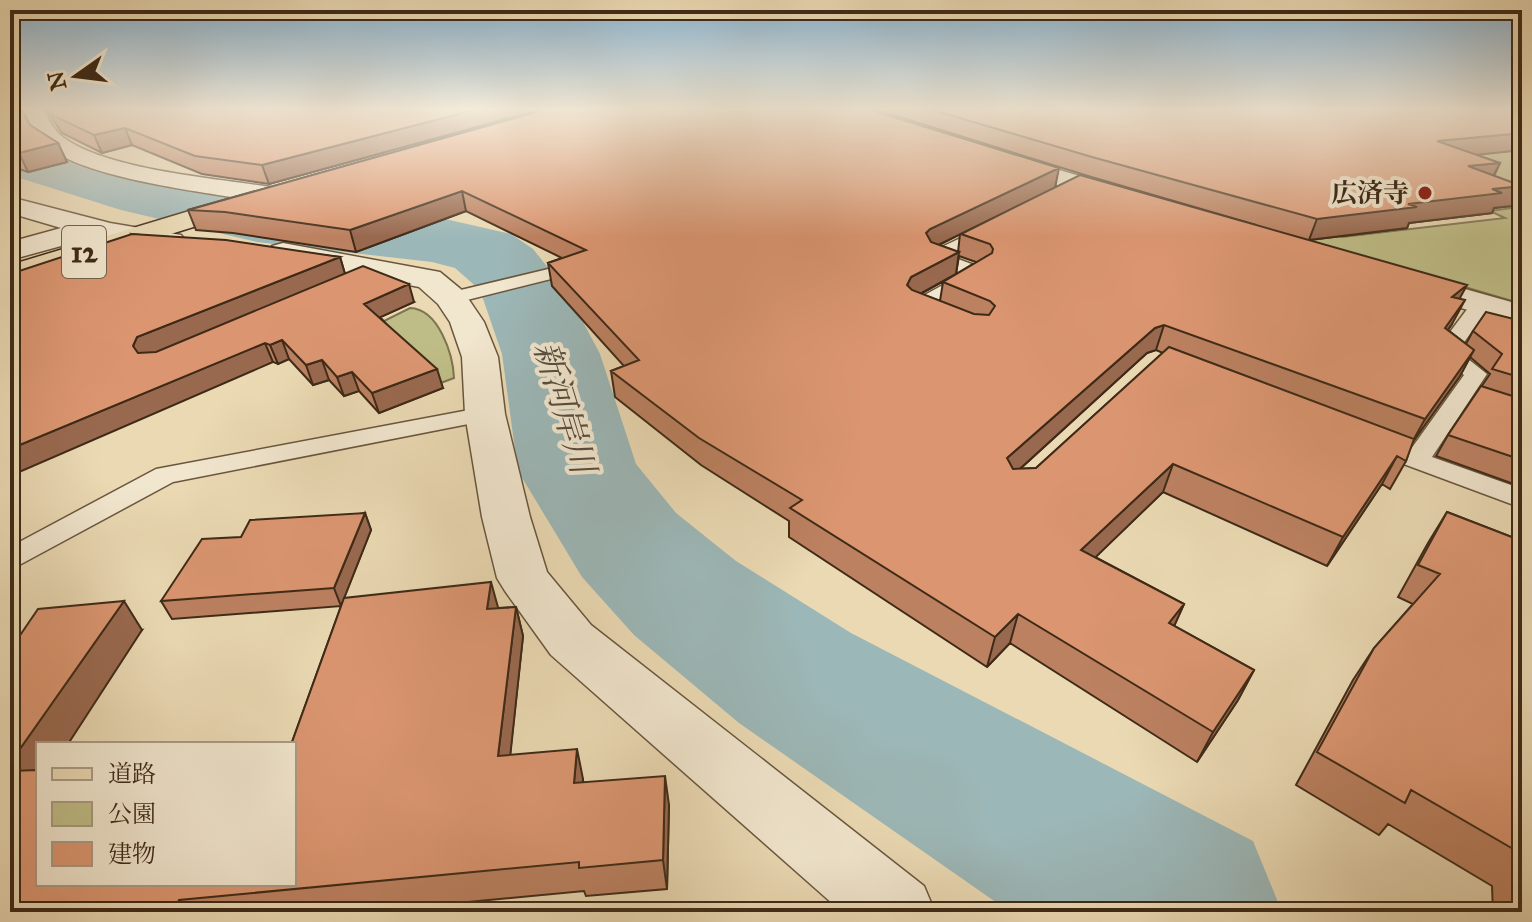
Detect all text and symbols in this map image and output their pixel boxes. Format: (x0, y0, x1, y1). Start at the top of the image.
north arrow (36, 36, 116, 116)
text: N (42, 68, 72, 93)
place label: 広済寺 (1331, 177, 1409, 209)
marker: 広済寺 (1416, 184, 1434, 202)
road number: 12 (62, 226, 106, 278)
water label: 新河岸川 (525, 336, 605, 482)
legend (36, 742, 296, 886)
text: 道路 (108, 759, 156, 789)
text: 公園 (108, 799, 156, 829)
text: 建物 (108, 839, 156, 869)

